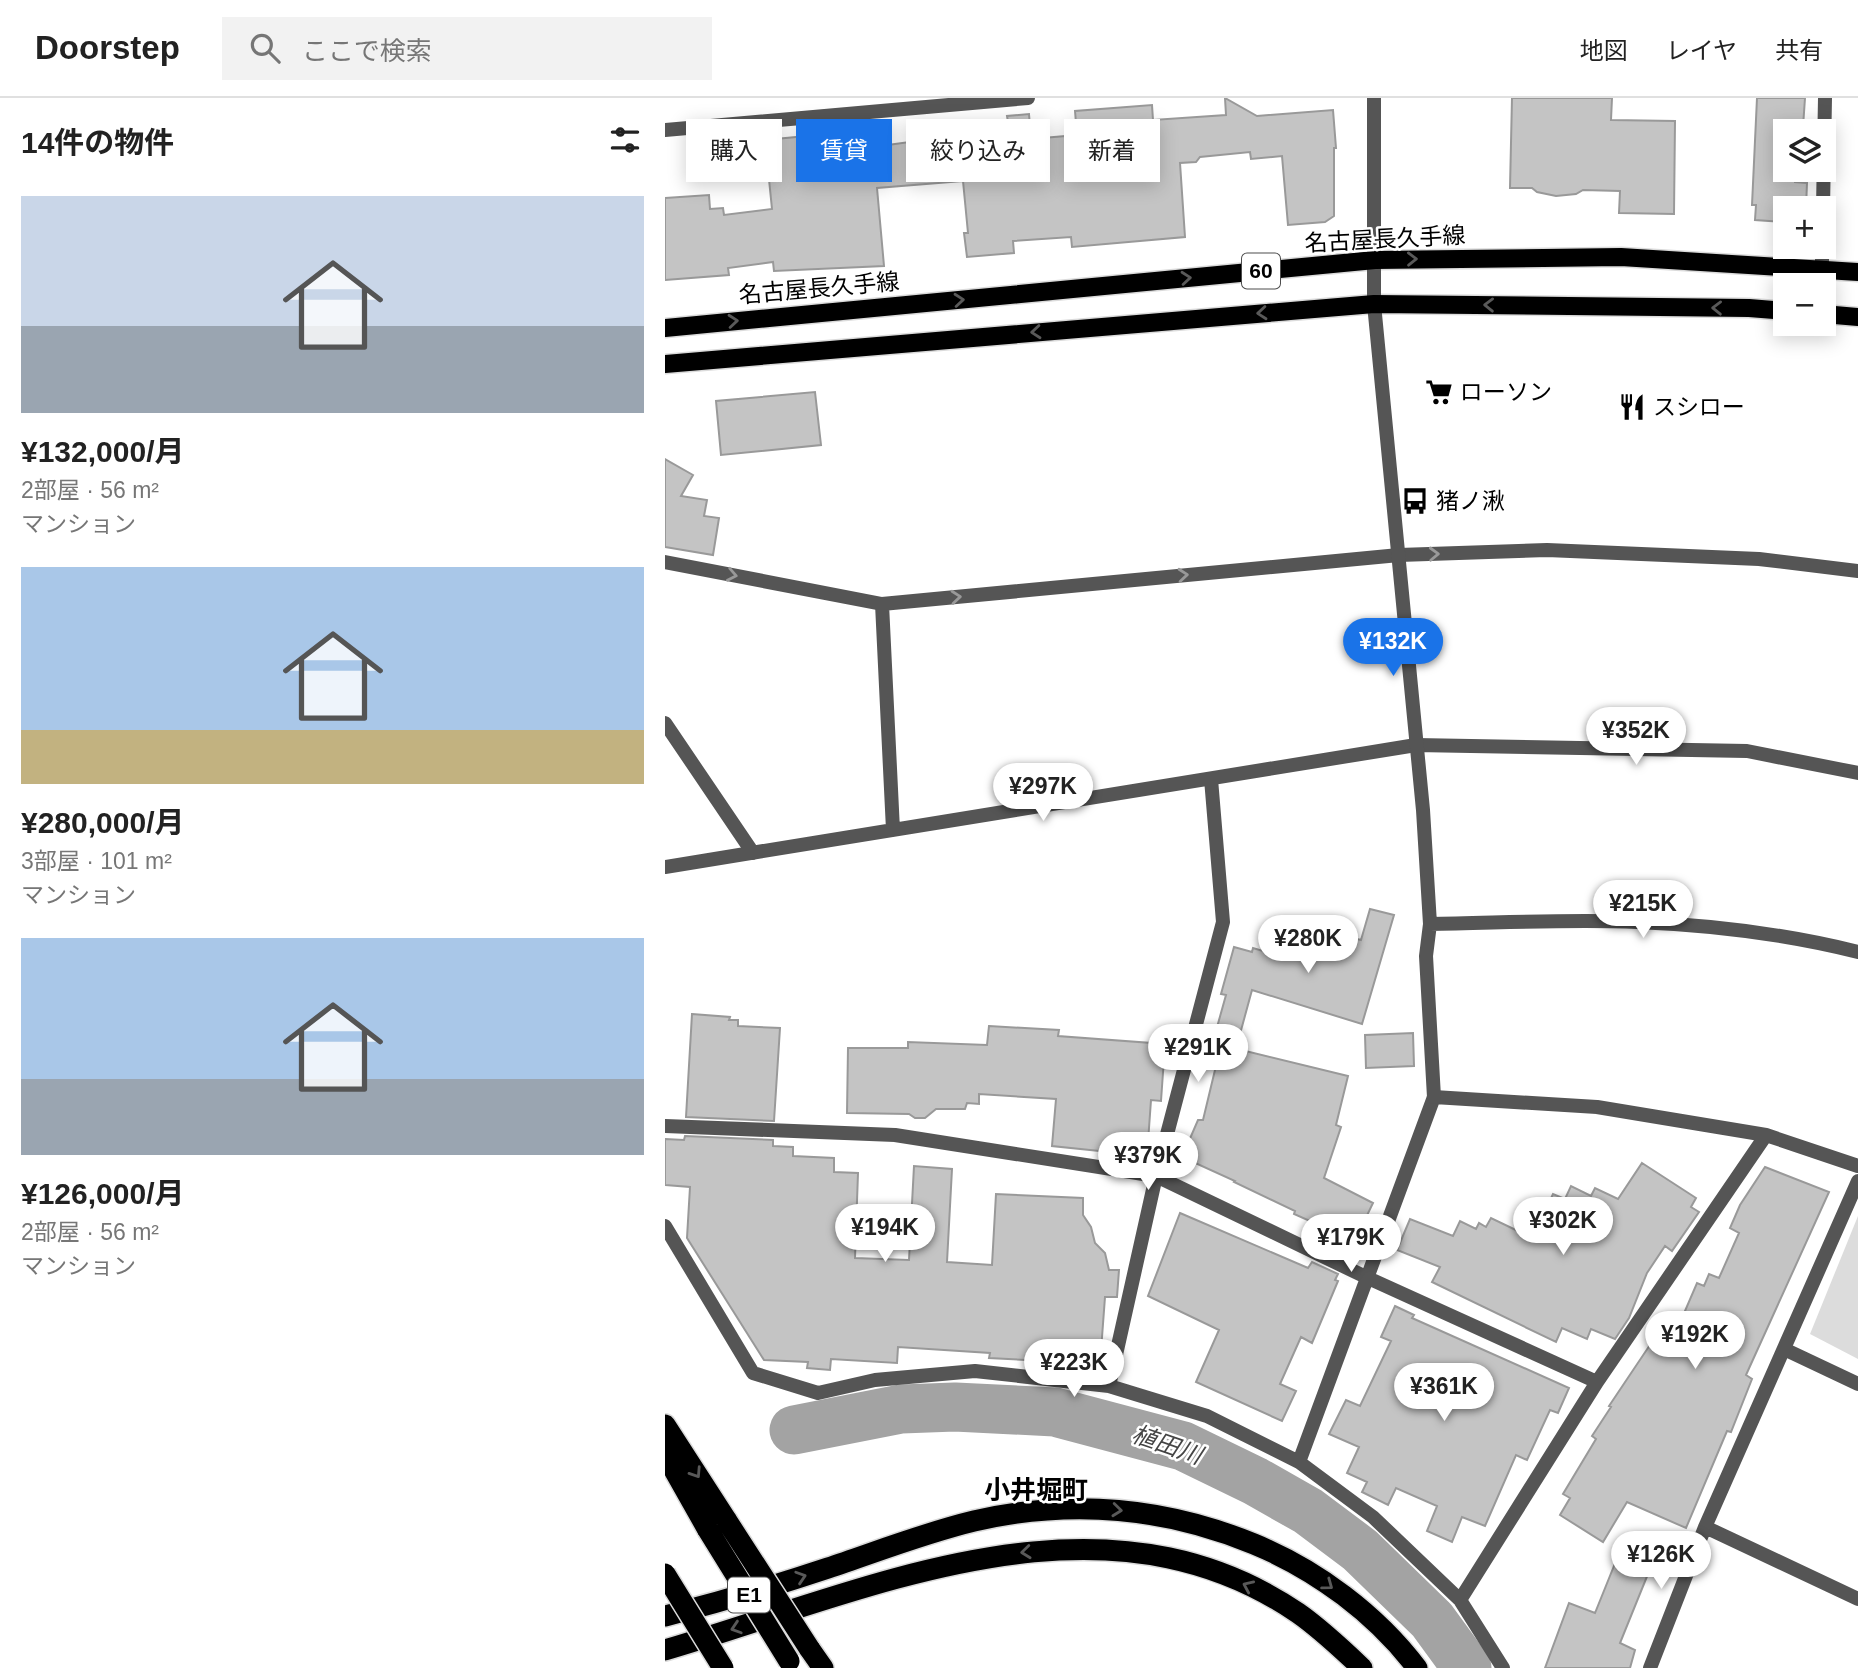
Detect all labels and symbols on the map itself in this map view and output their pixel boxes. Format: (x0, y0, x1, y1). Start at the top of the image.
street label: 名古屋長久手線 (1304, 222, 1466, 256)
one-way arrow (1407, 252, 1418, 267)
road number: 60 (1242, 254, 1280, 288)
street label: 名古屋長久手線 (738, 268, 900, 308)
one-way arrow (1181, 271, 1192, 286)
one-way arrow (954, 292, 965, 307)
one-way arrow (1484, 297, 1494, 313)
one-way arrow (1711, 300, 1722, 316)
one-way arrow (1257, 305, 1268, 320)
one-way arrow (728, 314, 739, 329)
one-way arrow (1030, 324, 1041, 339)
supermarket icon: ローソン (1424, 377, 1454, 407)
place label: ローソン (1460, 379, 1552, 405)
restaurant icon: スシロー (1617, 392, 1647, 422)
place label: スシロー (1653, 394, 1745, 420)
bus stop icon: 猪ノ湫 (1400, 486, 1430, 516)
place label: 猪ノ湫 (1436, 488, 1505, 514)
one-way arrow (1429, 546, 1440, 561)
one-way arrow (726, 567, 738, 582)
one-way arrow (1178, 568, 1189, 583)
one-way arrow (951, 590, 962, 605)
pin: ¥132K (1344, 618, 1442, 678)
pin: ¥352K (1587, 708, 1685, 767)
pin: ¥297K (994, 764, 1092, 823)
pin: ¥215K (1594, 880, 1692, 940)
pin: ¥280K (1259, 916, 1357, 975)
pin: ¥291K (1149, 1024, 1247, 1084)
pin: ¥379K (1099, 1132, 1197, 1192)
pin: ¥302K (1514, 1198, 1612, 1257)
pin: ¥194K (836, 1204, 934, 1264)
pin: ¥179K (1302, 1214, 1400, 1274)
pin: ¥192K (1646, 1312, 1744, 1371)
pin: ¥223K (1025, 1340, 1123, 1399)
pin: ¥361K (1395, 1364, 1493, 1423)
water label: 植田川 (1129, 1420, 1208, 1470)
one-way arrow (688, 1465, 701, 1478)
district label: 小井堀町 (984, 1475, 1088, 1505)
one-way arrow (1112, 1502, 1123, 1517)
pin: ¥126K (1612, 1532, 1710, 1591)
one-way arrow (1021, 1545, 1032, 1560)
one-way arrow (795, 1570, 807, 1585)
one-way arrow (1321, 1577, 1333, 1590)
road number: E1 (728, 1578, 770, 1612)
one-way arrow (1243, 1580, 1255, 1594)
one-way arrow (730, 1620, 742, 1634)

